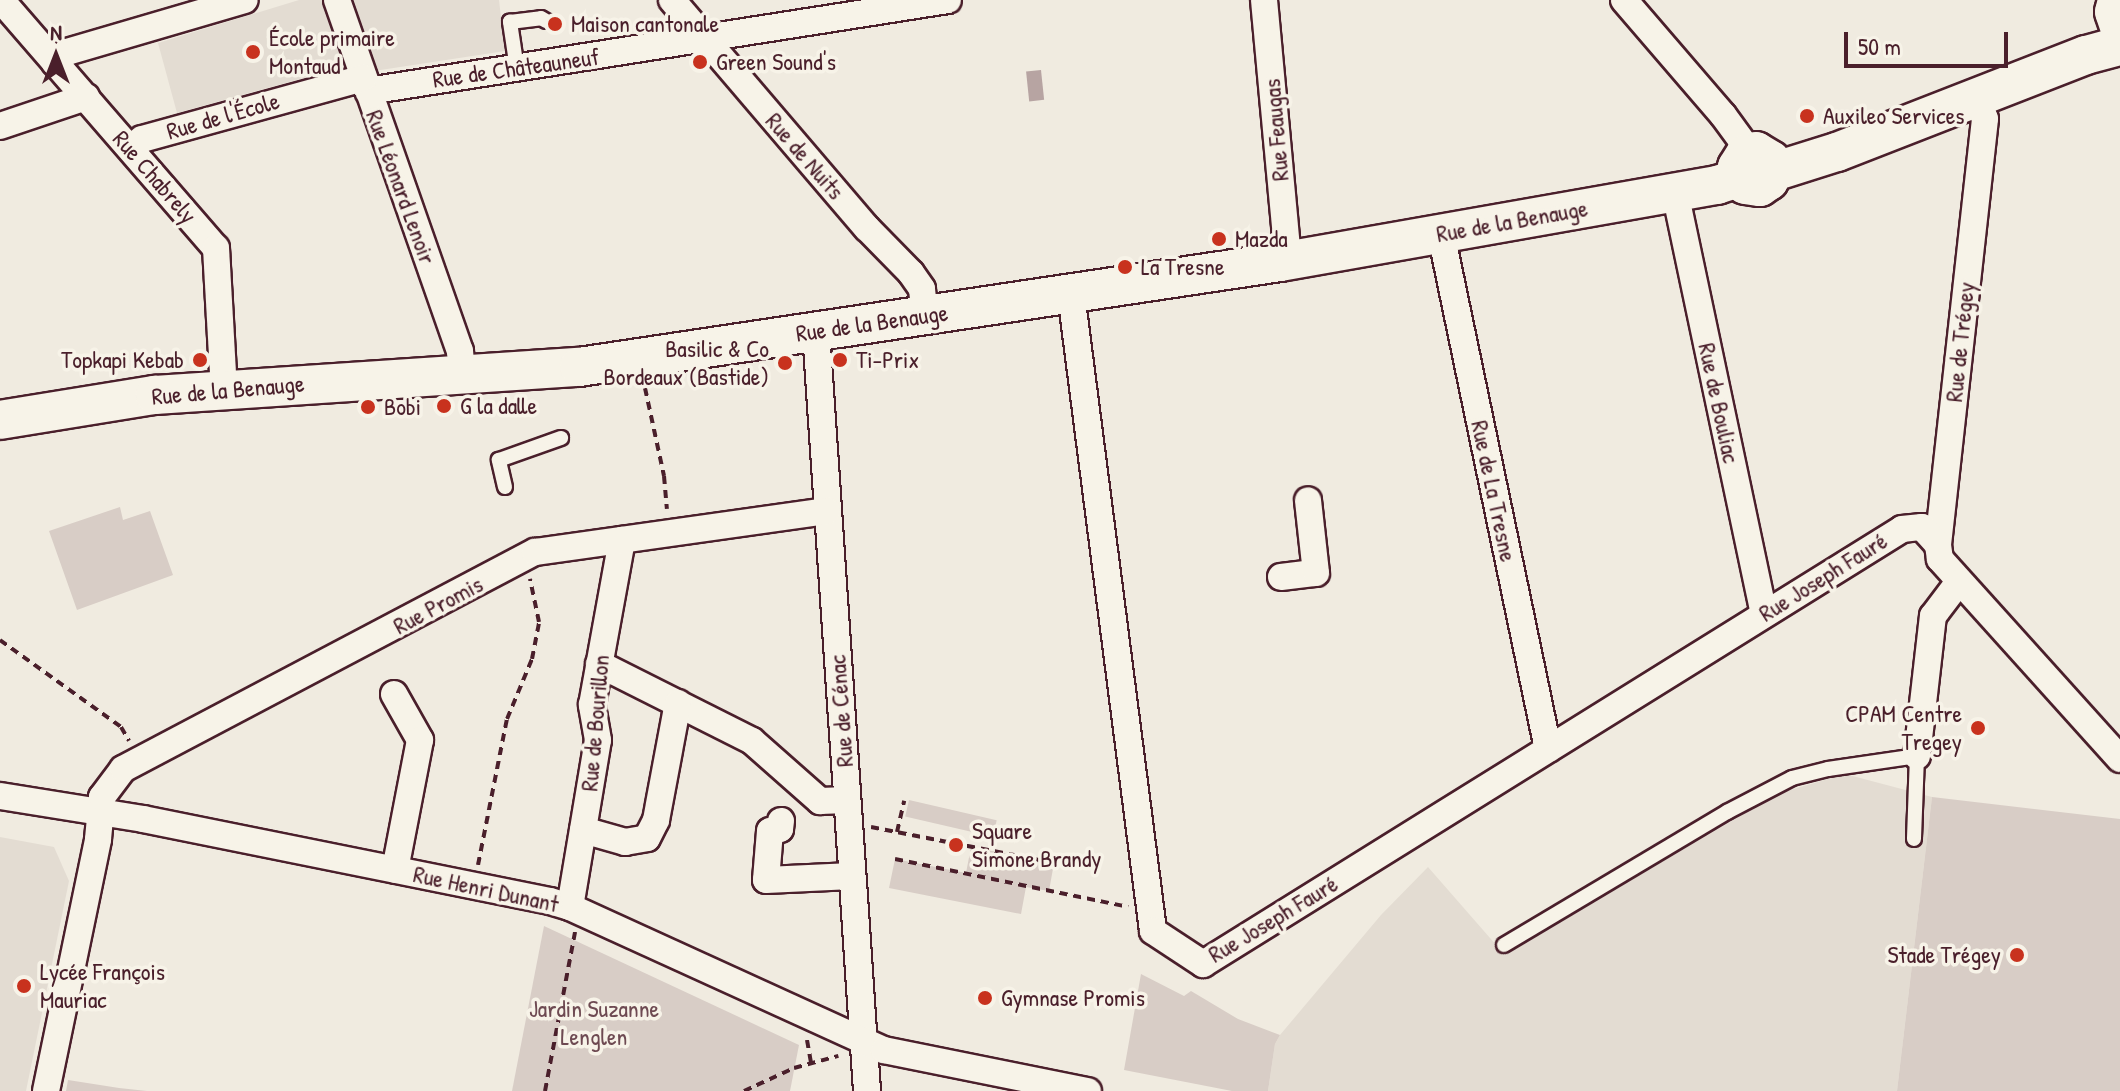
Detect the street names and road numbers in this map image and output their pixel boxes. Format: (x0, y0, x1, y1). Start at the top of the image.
street label: Rue de Châteauneuf (431, 42, 601, 94)
street label: Rue Feaugas (1257, 78, 1295, 182)
street label: Rue de l'École (163, 86, 283, 146)
street label: Rue Léonard Lenoir (360, 106, 442, 268)
street label: Rue de Nuits (760, 107, 850, 205)
street label: Rue Chabrely (107, 125, 203, 229)
street label: Rue de la Benauge (1434, 194, 1590, 248)
street label: Rue de Trégey (1939, 281, 1981, 403)
street label: Rue de la Benauge (794, 298, 950, 348)
street label: Rue de Bouliac (1692, 340, 1746, 466)
street label: Rue de la Benauge (150, 369, 306, 411)
street label: Rue de La Tresne (1465, 418, 1523, 564)
street label: Rue Joseph Fauré (1754, 526, 1892, 628)
street label: Rue Promis (388, 570, 488, 640)
street label: Rue de Bourillon (575, 654, 615, 792)
street label: Rue de Cénac (823, 654, 859, 768)
street label: Rue Henri Dunant (411, 860, 561, 918)
street label: Rue Joseph Fauré (1203, 869, 1343, 969)

